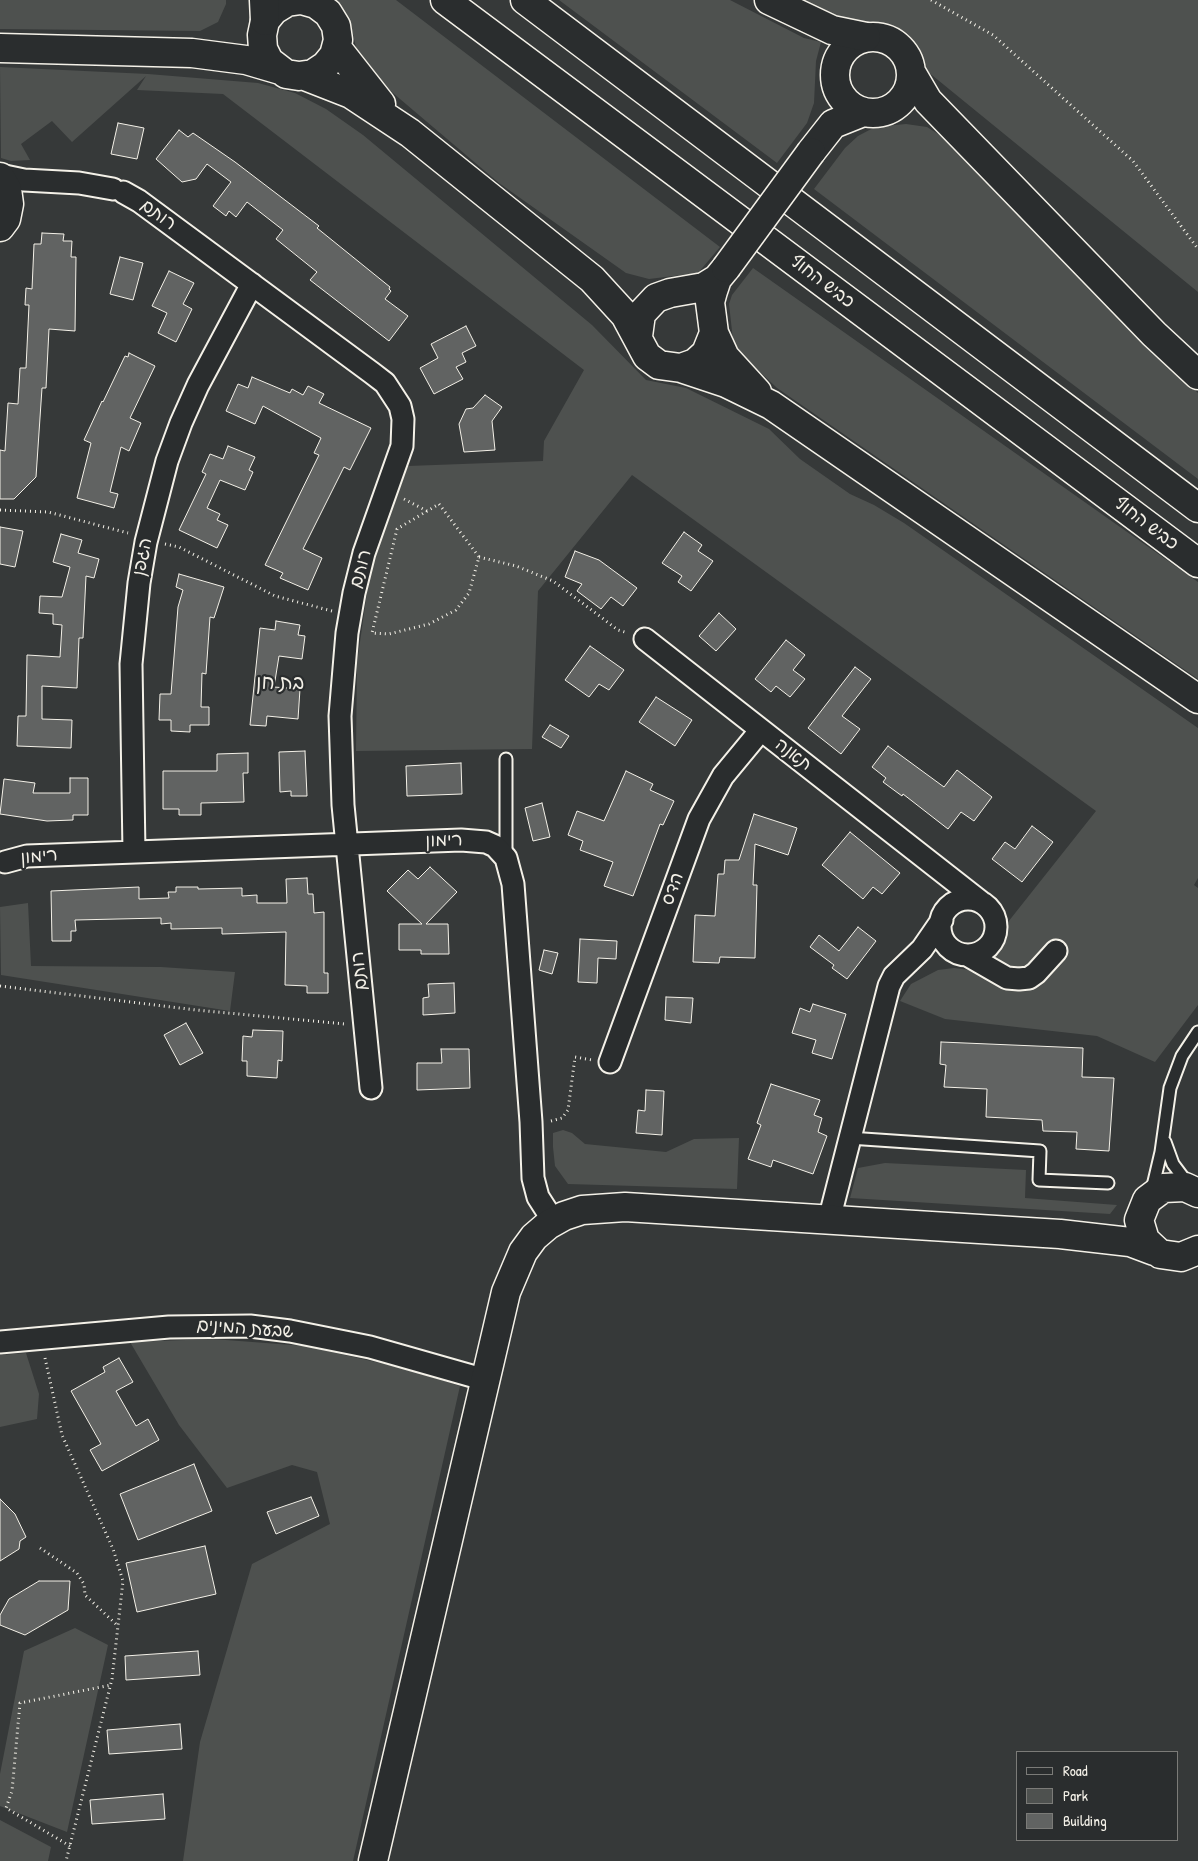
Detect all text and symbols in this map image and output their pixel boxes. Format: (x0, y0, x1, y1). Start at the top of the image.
street label: רותם (136, 195, 180, 235)
street label: כביש החוף (786, 251, 858, 313)
street label: כביש החוף (1110, 493, 1182, 555)
street label: הגפן (129, 536, 157, 578)
street label: רותם (346, 547, 376, 591)
district label: בת חן (256, 672, 304, 696)
street label: תאנה (770, 734, 816, 776)
street label: רימון (425, 830, 463, 852)
street label: רימון (20, 845, 58, 869)
street label: הדס (657, 870, 689, 908)
street label: רותם (347, 950, 373, 992)
street label: שבעת המינים (196, 1315, 294, 1343)
legend (1016, 1751, 1178, 1841)
text: Road (1063, 1760, 1088, 1781)
text: Park (1063, 1785, 1088, 1806)
text: Building (1063, 1810, 1107, 1831)

